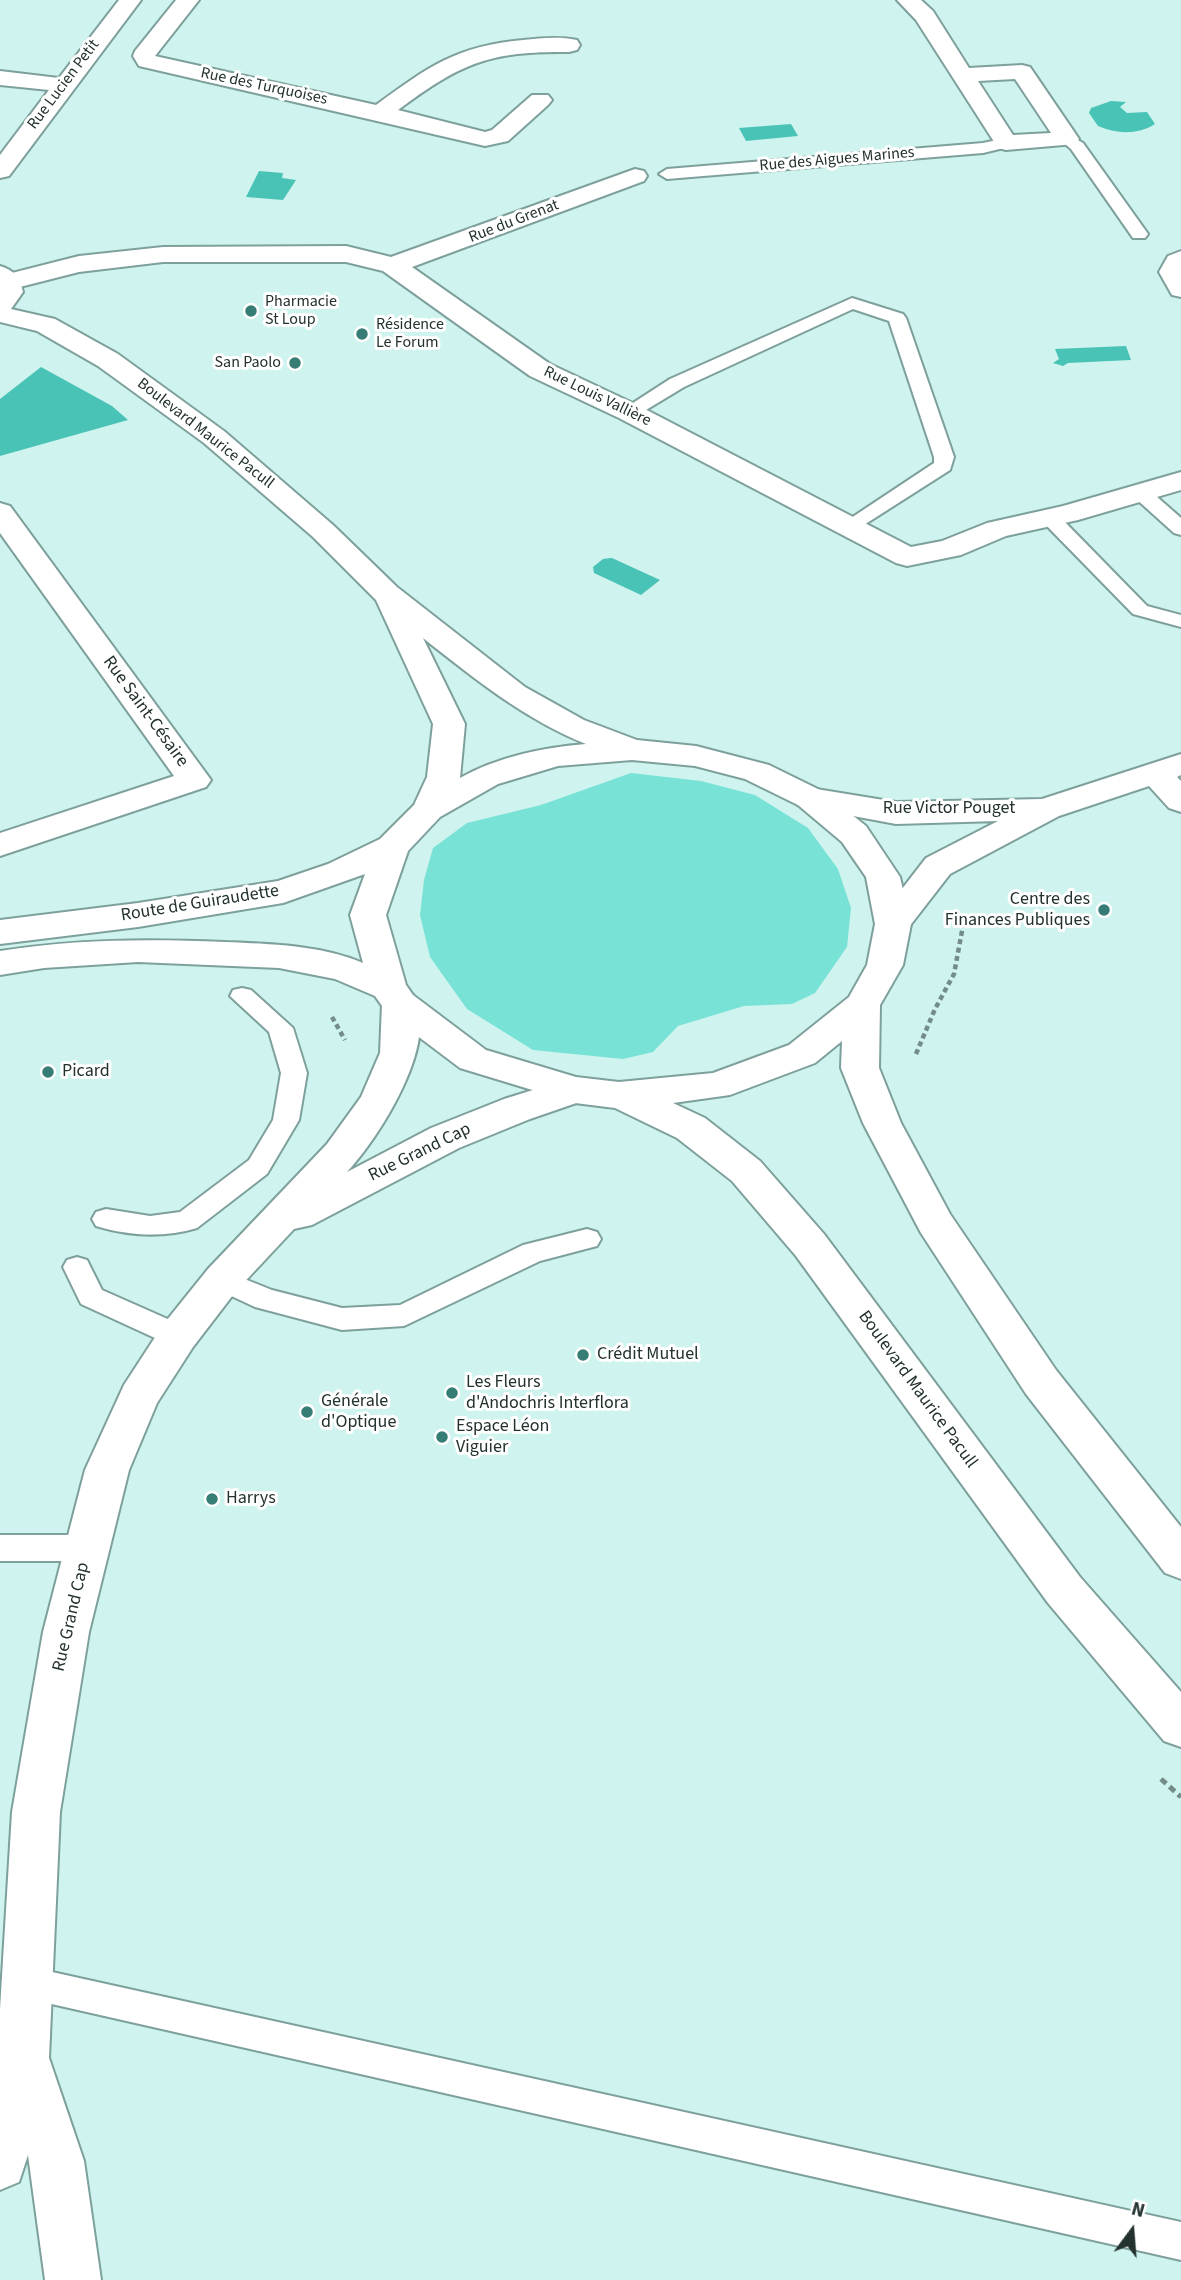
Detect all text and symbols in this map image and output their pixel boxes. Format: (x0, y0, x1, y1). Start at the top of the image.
street label: Rue Lucien Petit (24, 36, 104, 134)
street label: Rue des Turquoises (199, 64, 329, 110)
street label: Rue des Aigues Marines (759, 144, 915, 176)
street label: Rue du Grenat (466, 196, 562, 248)
place label: Pharmacie St Loup (265, 292, 337, 330)
marker: Pharmacie St Loup (243, 303, 259, 319)
place label: Résidence Le Forum (376, 315, 444, 353)
marker: Résidence Le Forum (354, 326, 370, 342)
place label: San Paolo (215, 353, 281, 373)
marker: San Paolo (287, 355, 303, 371)
street label: Rue Louis Vallière (540, 363, 654, 431)
street label: Boulevard Maurice Pacull (133, 375, 277, 493)
street label: Rue Saint-Césaire (97, 652, 193, 772)
street label: Rue Victor Pouget (883, 798, 1015, 820)
street label: Route de Guiraudette (119, 881, 281, 927)
place label: Centre des Finances Publiques (945, 889, 1090, 932)
marker: Centre des Finances Publiques (1096, 902, 1112, 918)
place label: Picard (62, 1061, 110, 1083)
marker: Picard (40, 1064, 56, 1080)
street label: Rue Grand Cap (365, 1119, 475, 1187)
street label: Boulevard Maurice Pacull (853, 1307, 981, 1473)
place label: Crédit Mutuel (597, 1344, 699, 1366)
marker: Crédit Mutuel (575, 1347, 591, 1363)
place label: Les Fleurs d'Andochris Interflora (466, 1372, 629, 1414)
marker: Les Fleurs d'Andochris Interflora (444, 1385, 460, 1401)
place label: Générale d'Optique (321, 1391, 396, 1434)
marker: Générale d'Optique (299, 1404, 315, 1420)
place label: Espace Léon Viguier (456, 1416, 549, 1458)
marker: Espace Léon Viguier (434, 1429, 450, 1445)
place label: Harrys (226, 1488, 276, 1510)
marker: Harrys (204, 1491, 220, 1507)
street label: Rue Grand Cap (49, 1560, 95, 1674)
north arrow (1097, 2196, 1167, 2266)
text: N (1128, 2196, 1148, 2225)

